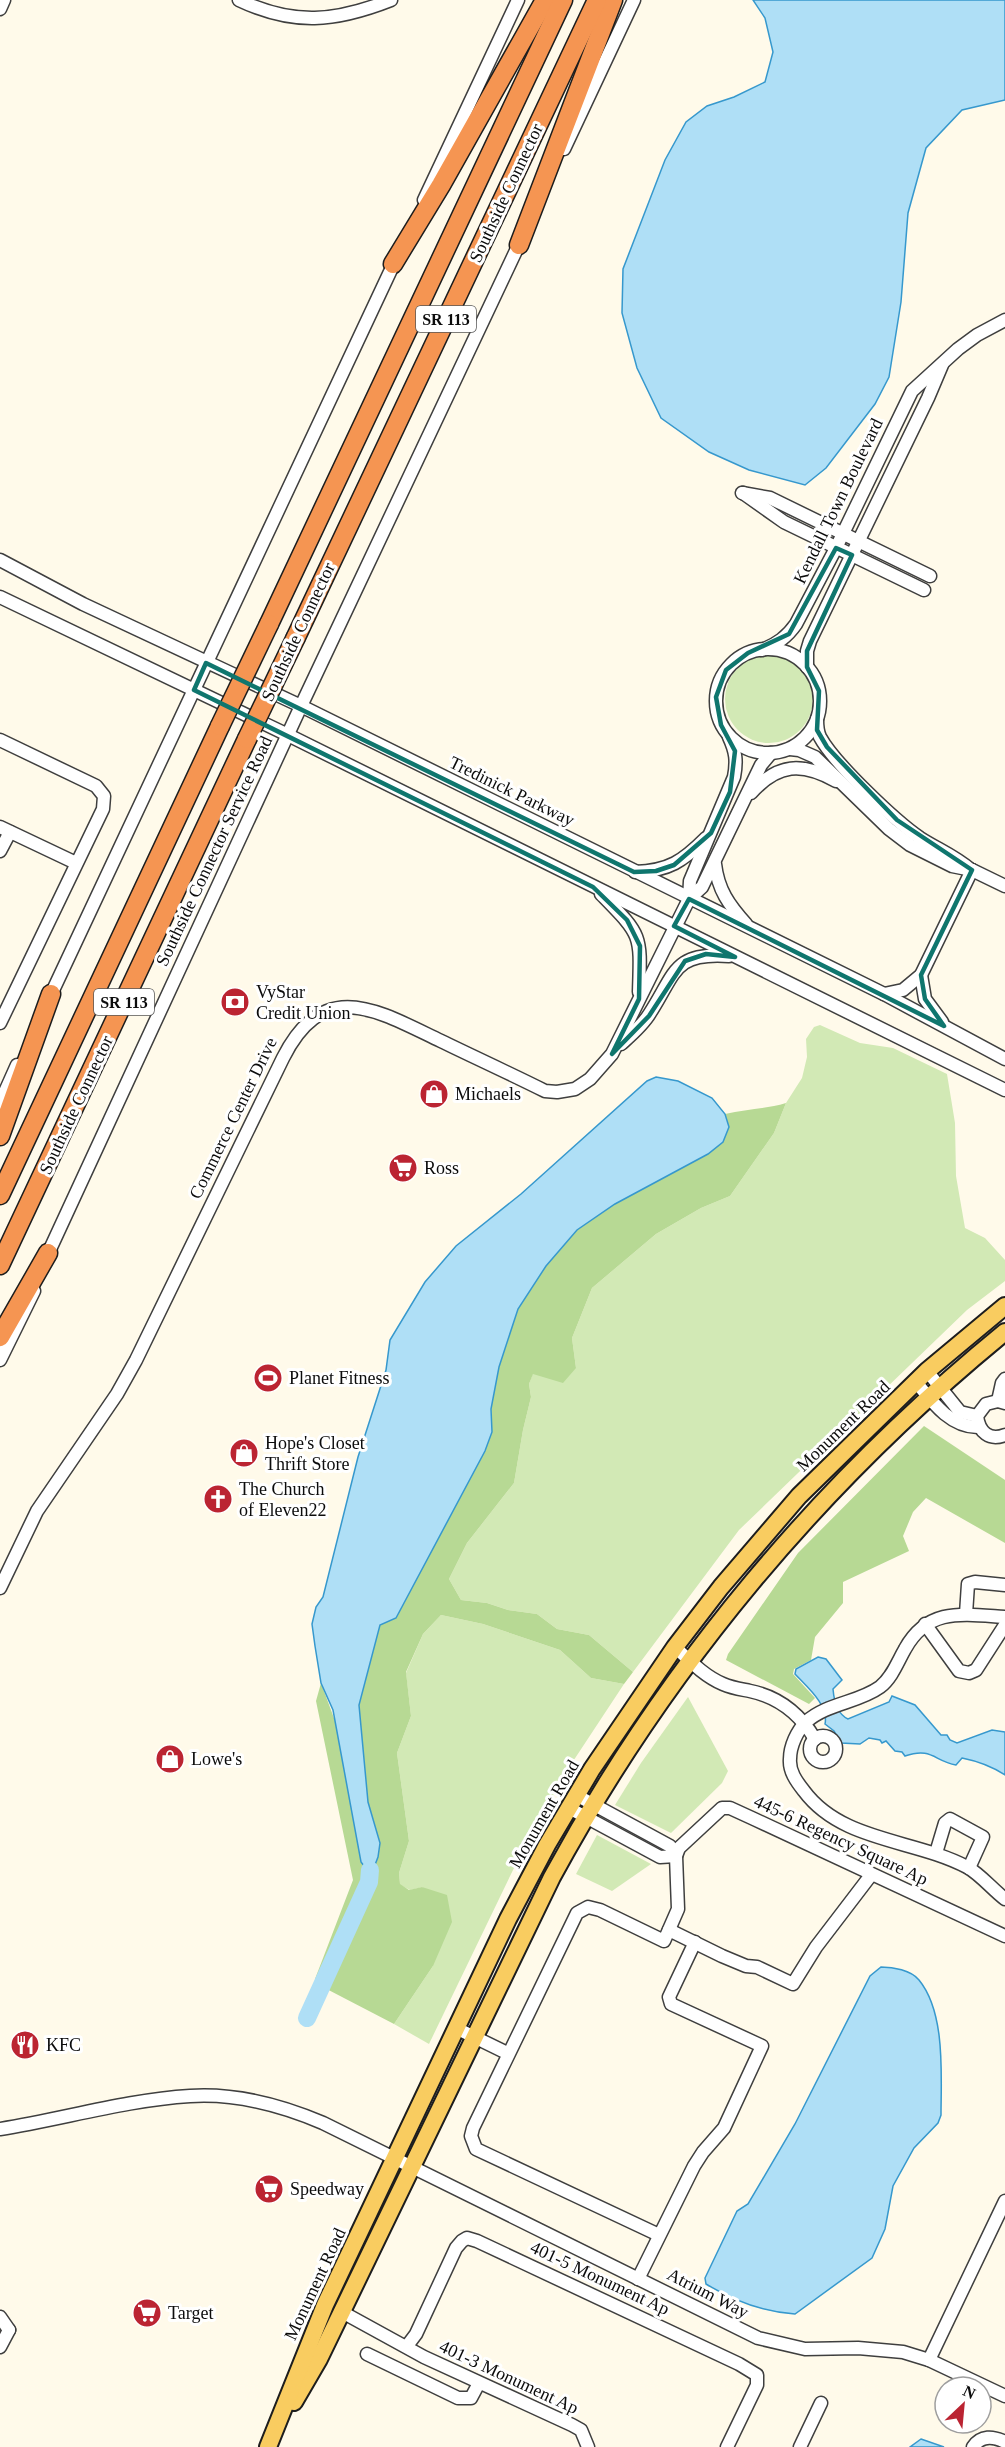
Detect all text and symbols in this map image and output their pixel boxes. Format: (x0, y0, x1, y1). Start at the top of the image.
street label: Southside Connector (465, 121, 547, 265)
road number: SR 113 (416, 306, 476, 332)
street label: Kendall Town Boulevard (789, 415, 887, 587)
street label: Southside Connector (257, 560, 339, 704)
street label: Southside Connector Service Road (152, 733, 276, 969)
street label: Tredinick Parkway (446, 752, 578, 830)
place label: VyStar Credit Union (256, 982, 351, 1023)
bank icon: VyStar Credit Union (219, 986, 251, 1018)
road number: SR 113 (94, 989, 154, 1015)
street label: Southside Connector (35, 1033, 117, 1177)
street label: Commerce Center Drive (185, 1034, 281, 1202)
shop icon: Michaels (418, 1078, 450, 1110)
place label: Michaels (455, 1084, 521, 1104)
supermarket icon: Ross (387, 1152, 419, 1184)
place label: Ross (424, 1158, 459, 1178)
sports icon: Planet Fitness (252, 1362, 284, 1394)
place label: Planet Fitness (289, 1368, 390, 1388)
street label: Monument Road (792, 1377, 894, 1475)
place label: Hope's Closet Thrift Store (265, 1433, 365, 1474)
shop icon: Hope's Closet Thrift Store (228, 1437, 260, 1469)
place label: The Church of Eleven22 (239, 1479, 326, 1520)
church icon: The Church of Eleven22 (202, 1483, 234, 1515)
shop icon: Lowe's (154, 1743, 186, 1775)
place label: Lowe's (191, 1749, 242, 1769)
street label: Monument Road (505, 1756, 583, 1872)
street label: 445-6 Regency Square Ap (751, 1791, 931, 1889)
restaurant icon: KFC (9, 2029, 41, 2061)
place label: KFC (46, 2035, 81, 2055)
supermarket icon: Speedway (253, 2173, 285, 2205)
place label: Speedway (290, 2179, 364, 2199)
street label: Monument Road (280, 2225, 350, 2343)
street label: 401-5 Monument Ap (527, 2237, 673, 2319)
street label: Atrium Way (664, 2264, 752, 2322)
supermarket icon: Target (131, 2297, 163, 2329)
place label: Target (168, 2303, 213, 2323)
street label: 401-3 Monument Ap (436, 2336, 582, 2418)
north arrow (933, 2375, 993, 2435)
text: N (960, 2382, 979, 2402)

